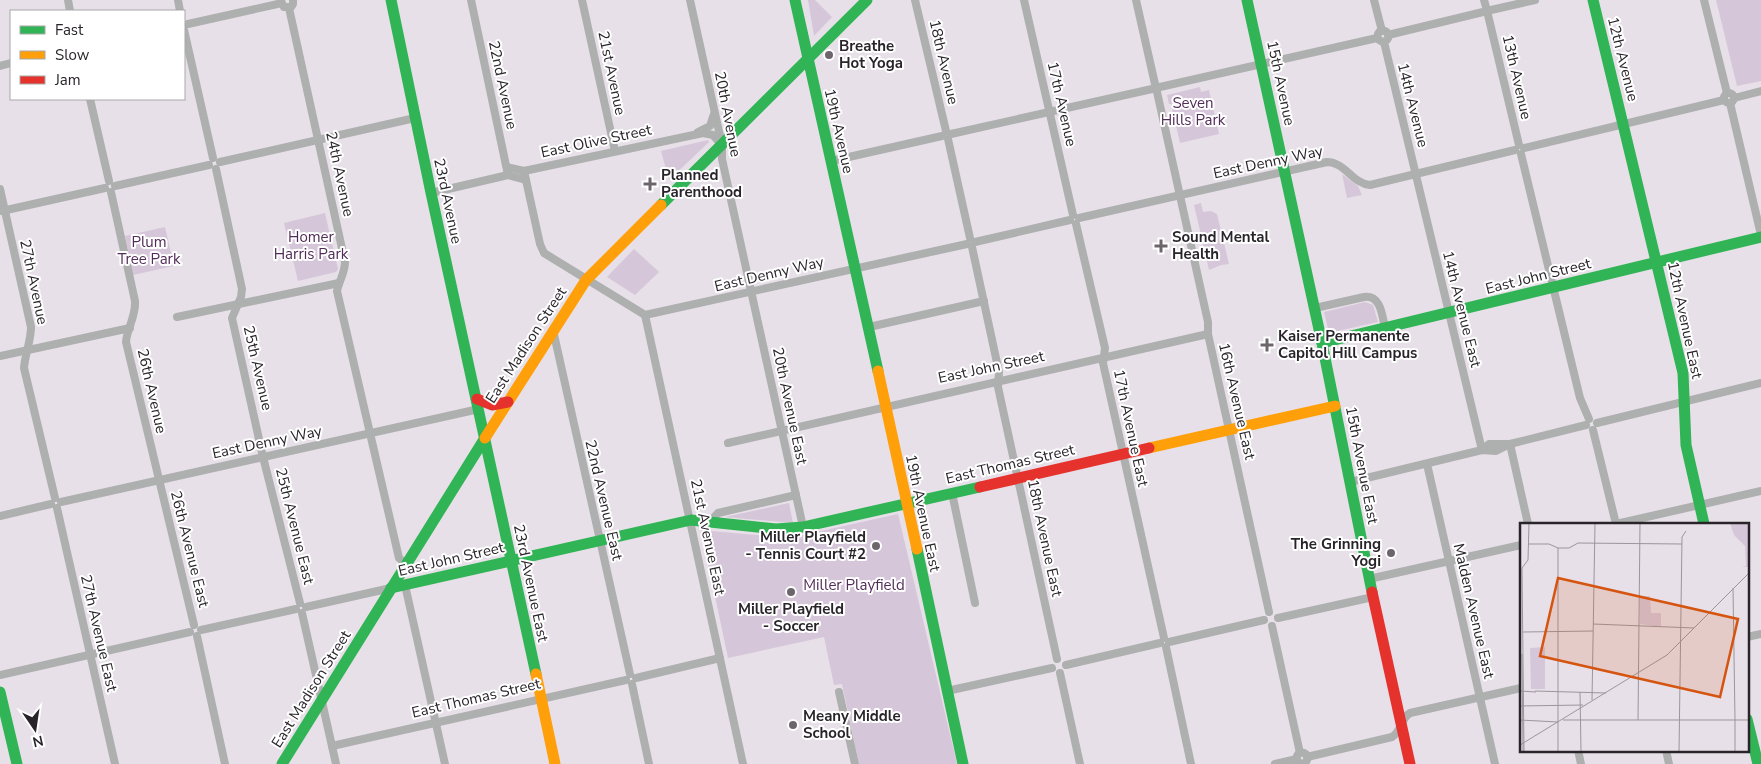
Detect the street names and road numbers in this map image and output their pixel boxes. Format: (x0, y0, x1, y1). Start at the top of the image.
street label: 12th Avenue (1603, 15, 1643, 103)
street label: 18th Avenue (925, 18, 963, 106)
street label: 21st Avenue (593, 29, 631, 117)
street label: 13th Avenue (1498, 33, 1536, 121)
street label: 22nd Avenue (484, 39, 522, 131)
street label: 15th Avenue (1262, 39, 1300, 127)
street label: 17th Avenue (1043, 60, 1081, 148)
street label: 14th Avenue (1393, 61, 1433, 149)
street label: 20th Avenue (710, 70, 746, 158)
street label: 19th Avenue (820, 87, 858, 175)
street label: East Olive Street (539, 119, 654, 162)
street label: 24th Avenue (321, 130, 359, 218)
street label: East Denny Way (1211, 141, 1325, 183)
street label: 23rd Avenue (429, 156, 467, 246)
street label: 27th Avenue (15, 238, 53, 326)
street label: 14th Avenue East (1438, 249, 1486, 370)
street label: East Denny Way (712, 252, 826, 296)
street label: East John Street (1483, 253, 1593, 299)
street label: 12th Avenue East (1663, 259, 1707, 381)
street label: East Madison Street (481, 282, 571, 407)
street label: 25th Avenue (239, 324, 277, 412)
street label: 16th Avenue East (1214, 341, 1260, 462)
street label: 20th Avenue East (768, 345, 812, 467)
street label: East John Street (936, 346, 1047, 388)
street label: 26th Avenue (133, 347, 171, 435)
street label: 17th Avenue East (1109, 367, 1153, 489)
street label: 15th Avenue East (1341, 404, 1383, 526)
street label: East Denny Way (210, 421, 324, 463)
street label: 22nd Avenue East (580, 438, 628, 563)
street label: East Thomas Street (944, 439, 1077, 489)
street label: 19th Avenue East (901, 452, 945, 574)
street label: 25th Avenue East (271, 466, 319, 587)
street label: 21st Avenue East (686, 477, 730, 598)
street label: 18th Avenue East (1023, 477, 1067, 599)
street label: 26th Avenue East (166, 489, 214, 610)
street label: 23rd Avenue East (509, 522, 553, 644)
street label: East John Street (396, 537, 507, 581)
street label: Malden Avenue East (1449, 541, 1499, 681)
street label: 27th Avenue East (76, 573, 122, 694)
street label: East Madison Street (267, 626, 356, 751)
street label: East Thomas Street (410, 673, 543, 723)

